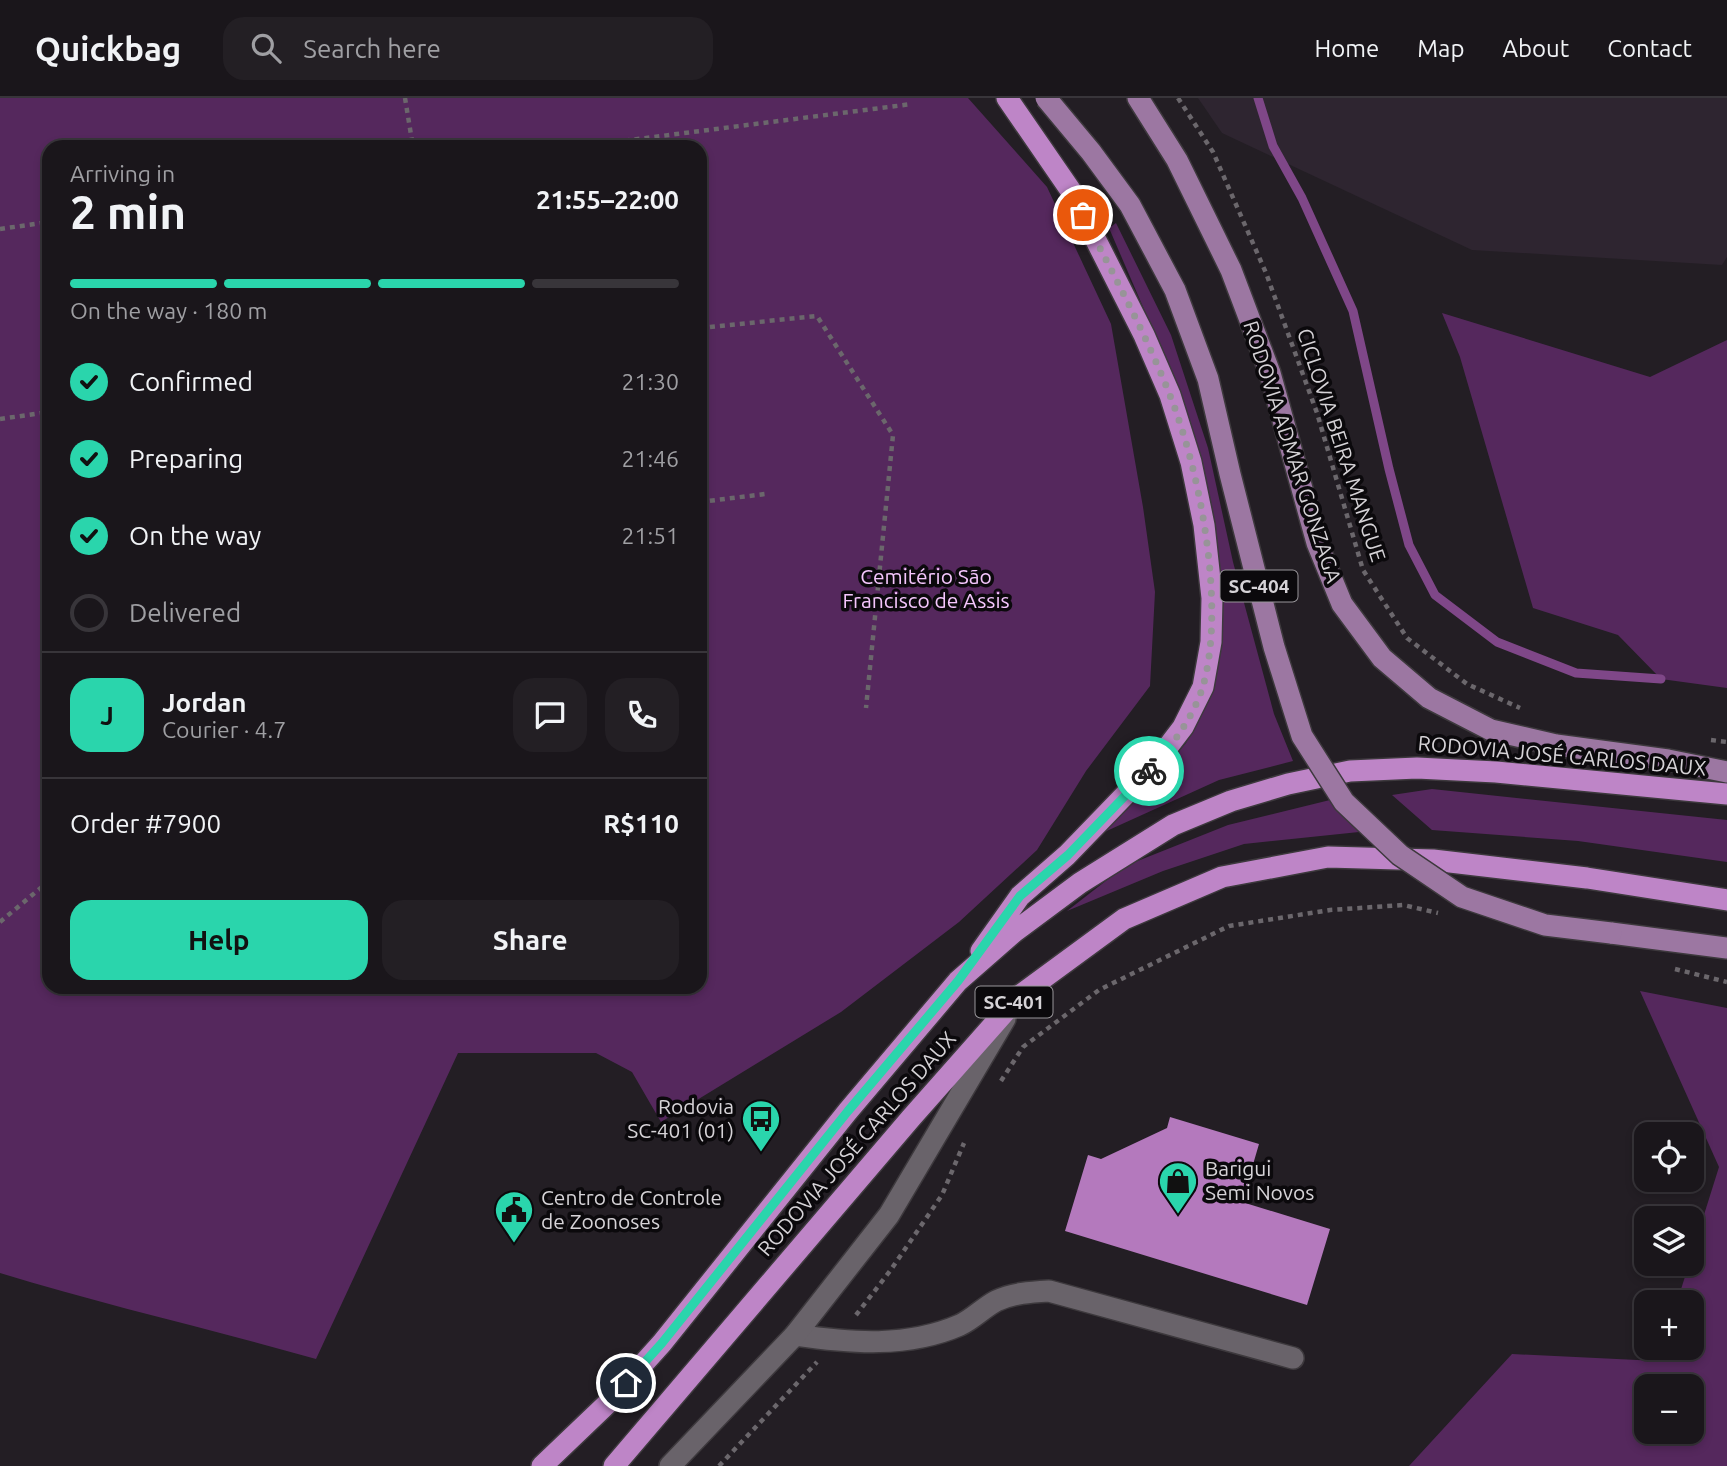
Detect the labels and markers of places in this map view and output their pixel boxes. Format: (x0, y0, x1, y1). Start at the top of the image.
pin (1053, 185, 1113, 245)
place label: Rodovia SC-401 (01) (627, 1094, 734, 1142)
bus stop icon: Rodovia SC-401 (01) (740, 1098, 782, 1153)
place label: Barigui Semi Novos (1205, 1156, 1314, 1204)
shop icon: Barigui Semi Novos (1157, 1160, 1199, 1215)
place label: Centro de Controle de Zoonoses (541, 1185, 722, 1233)
public building icon: Centro de Controle de Zoonoses (493, 1189, 535, 1244)
pin (596, 1353, 656, 1413)

